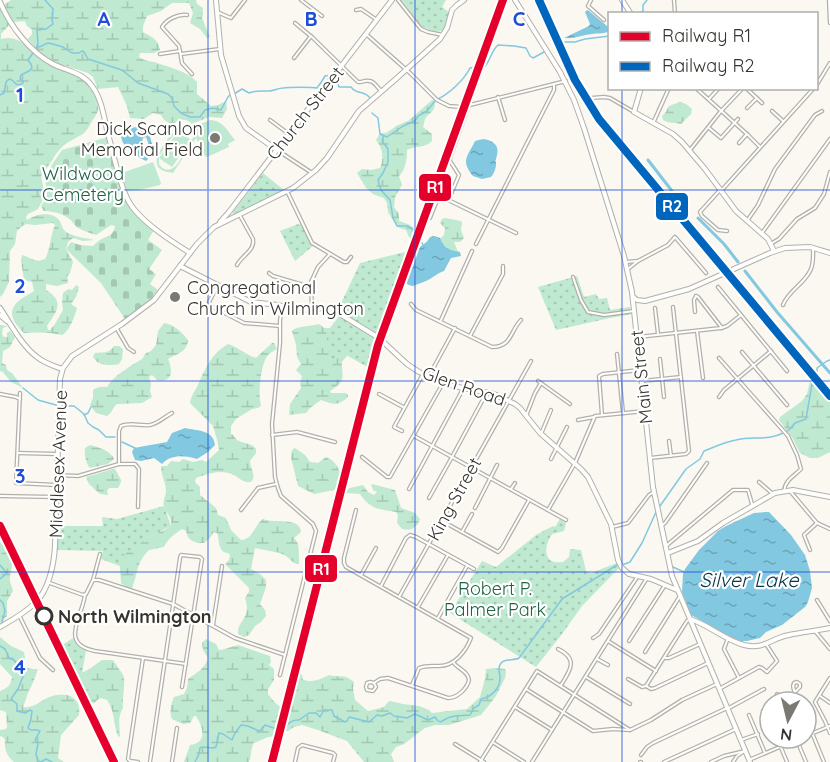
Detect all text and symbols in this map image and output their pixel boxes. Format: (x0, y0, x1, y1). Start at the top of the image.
text: A (98, 6, 111, 31)
text: B (304, 6, 318, 31)
text: C (513, 6, 526, 31)
legend (608, 12, 818, 90)
text: Railway R1 (662, 24, 751, 47)
text: Railway R2 (662, 54, 754, 77)
street label: Church Street (261, 62, 349, 164)
text: 1 (16, 82, 24, 107)
place label: Dick Scanlon Memorial Field (81, 117, 203, 161)
marker: Dick Scanlon Memorial Field (208, 131, 222, 145)
park label: Wildwood Cemetery (42, 162, 124, 206)
line badge: R1 (418, 173, 452, 202)
text: R1 (426, 177, 444, 197)
line badge: R2 (655, 192, 689, 221)
text: R2 (662, 196, 682, 216)
text: 2 (14, 273, 26, 298)
place label: Congregational Church in Wilmington (187, 276, 364, 320)
marker: Congregational Church in Wilmington (168, 290, 182, 304)
street label: Main Street (625, 329, 657, 425)
street label: Glen Road (419, 361, 509, 411)
street label: Middlesex Avenue (44, 389, 72, 539)
street label: King Street (422, 453, 486, 545)
text: 3 (15, 463, 25, 488)
line badge: R1 (304, 554, 338, 583)
text: R1 (312, 559, 330, 579)
water label: Silver Lake (700, 567, 799, 592)
park label: Robert P. Palmer Park (444, 577, 546, 621)
place label: North Wilmington (58, 605, 212, 628)
marker: North Wilmington (35, 607, 53, 625)
text: 4 (14, 654, 26, 679)
north arrow (758, 690, 818, 750)
text: N (779, 724, 793, 746)

